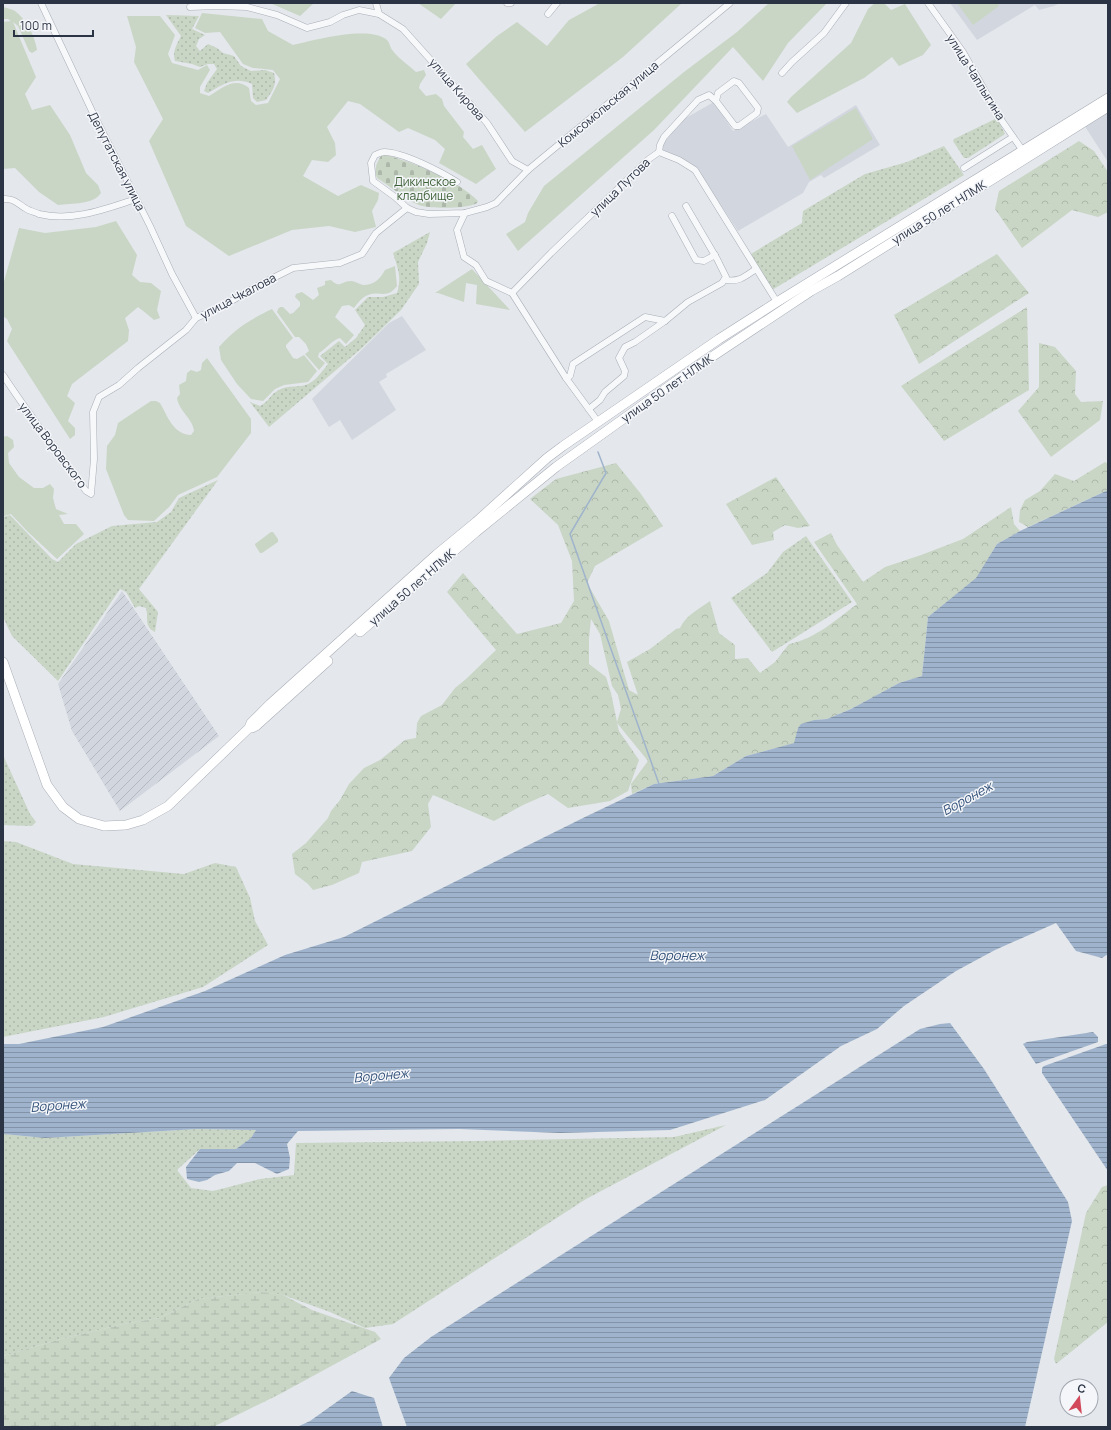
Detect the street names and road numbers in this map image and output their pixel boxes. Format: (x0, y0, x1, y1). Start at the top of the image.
street label: улица Чаплыгина (943, 31, 1009, 123)
street label: улица Кирова (425, 54, 489, 124)
street label: Комсомольская улица (554, 57, 662, 151)
street label: Депутатская улица (85, 108, 149, 214)
street label: улица Лутова (586, 154, 654, 220)
street label: улица 50 лет НЛМК (888, 175, 990, 248)
street label: улица Чкалова (197, 269, 279, 323)
street label: улица 50 лет НЛМК (617, 349, 717, 426)
street label: улица Воровского (15, 399, 91, 491)
street label: улица 50 лет НЛМК (365, 544, 459, 629)

